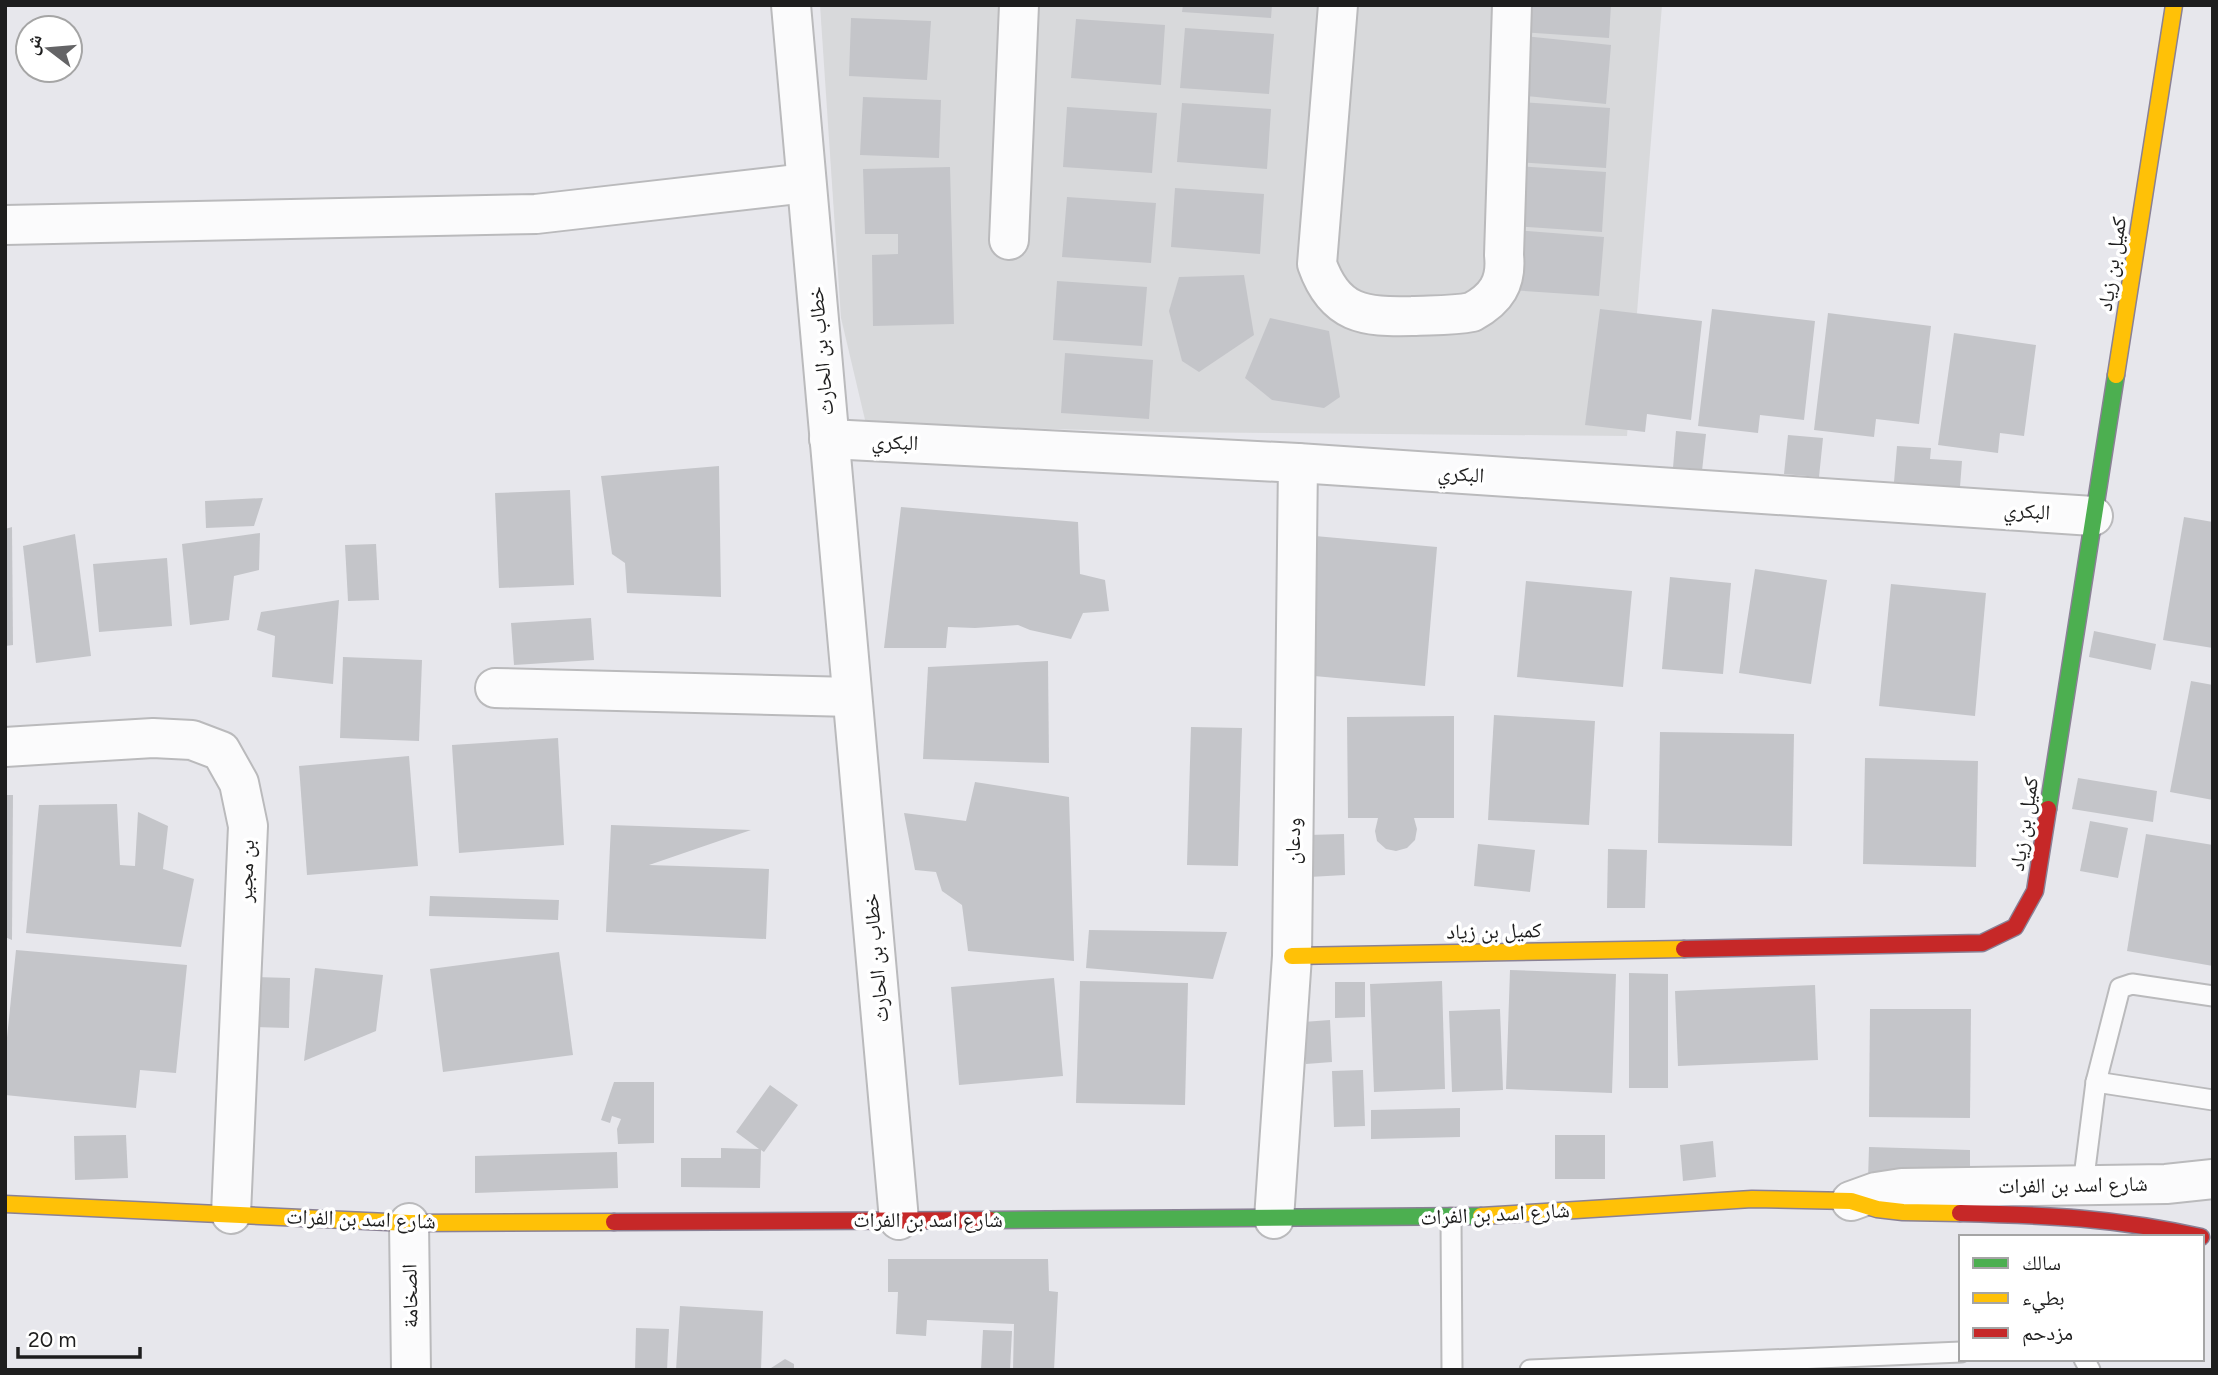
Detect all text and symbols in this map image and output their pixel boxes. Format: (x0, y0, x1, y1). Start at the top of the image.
north arrow (14, 14, 84, 84)
text: ش (19, 32, 47, 57)
street label: كميل بن زياد (2092, 215, 2132, 313)
street label: خطاب بن الحارث (802, 285, 840, 417)
street label: البكري (871, 428, 919, 460)
street label: البكري (1437, 459, 1485, 492)
street label: البكري (2003, 496, 2051, 529)
street label: كميل بن زياد (2004, 775, 2044, 873)
street label: ودعان (1280, 817, 1305, 865)
street label: بن مجير (232, 839, 260, 904)
street label: خطاب بن الحارث (857, 892, 895, 1024)
street label: كميل بن زياد (1446, 917, 1542, 945)
street label: شارع اسد بن الفرات (1998, 1171, 2148, 1199)
street label: شارع اسد بن الفرات (1420, 1197, 1570, 1231)
street label: شارع اسد بن الفرات (286, 1203, 436, 1235)
street label: شارع اسد بن الفرات (853, 1207, 1003, 1233)
legend (1959, 1235, 2204, 1361)
text: سالك (2022, 1250, 2061, 1275)
street label: الصخامة (396, 1264, 423, 1328)
text: بطيء (2022, 1285, 2065, 1314)
scale bar (18, 1316, 140, 1360)
text: مزدحم (2022, 1320, 2073, 1347)
text: 20 m (28, 1327, 76, 1352)

